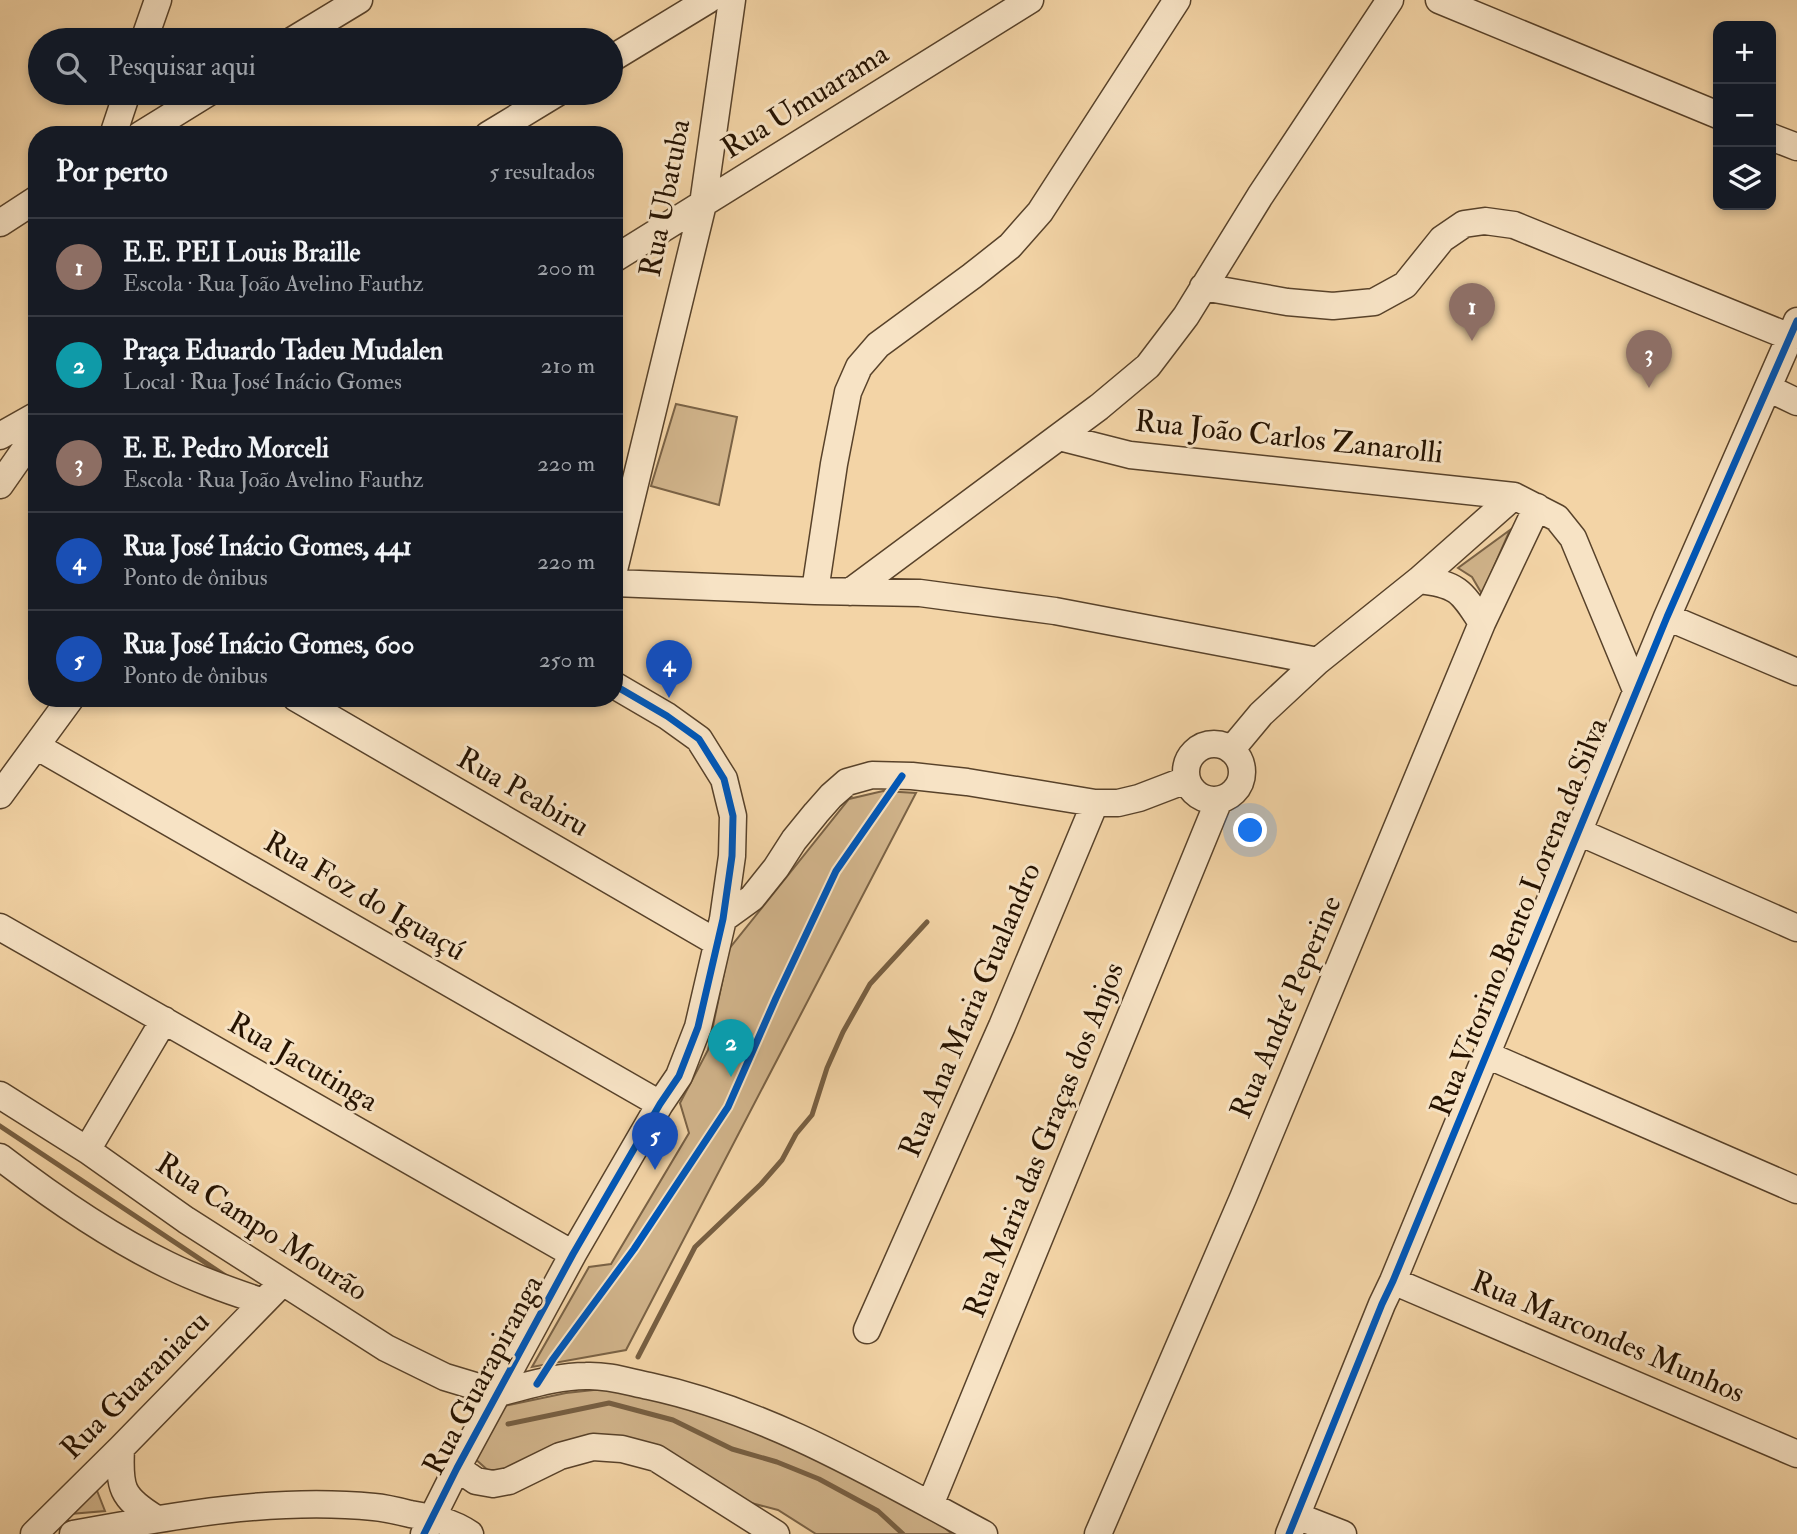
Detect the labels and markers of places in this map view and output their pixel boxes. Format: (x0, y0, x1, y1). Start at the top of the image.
pin: 1 (1449, 283, 1495, 341)
pin: 3 (1626, 330, 1672, 388)
pin: 4 (646, 640, 692, 698)
pin: 2 (708, 1019, 754, 1077)
pin: 5 (632, 1112, 678, 1170)

